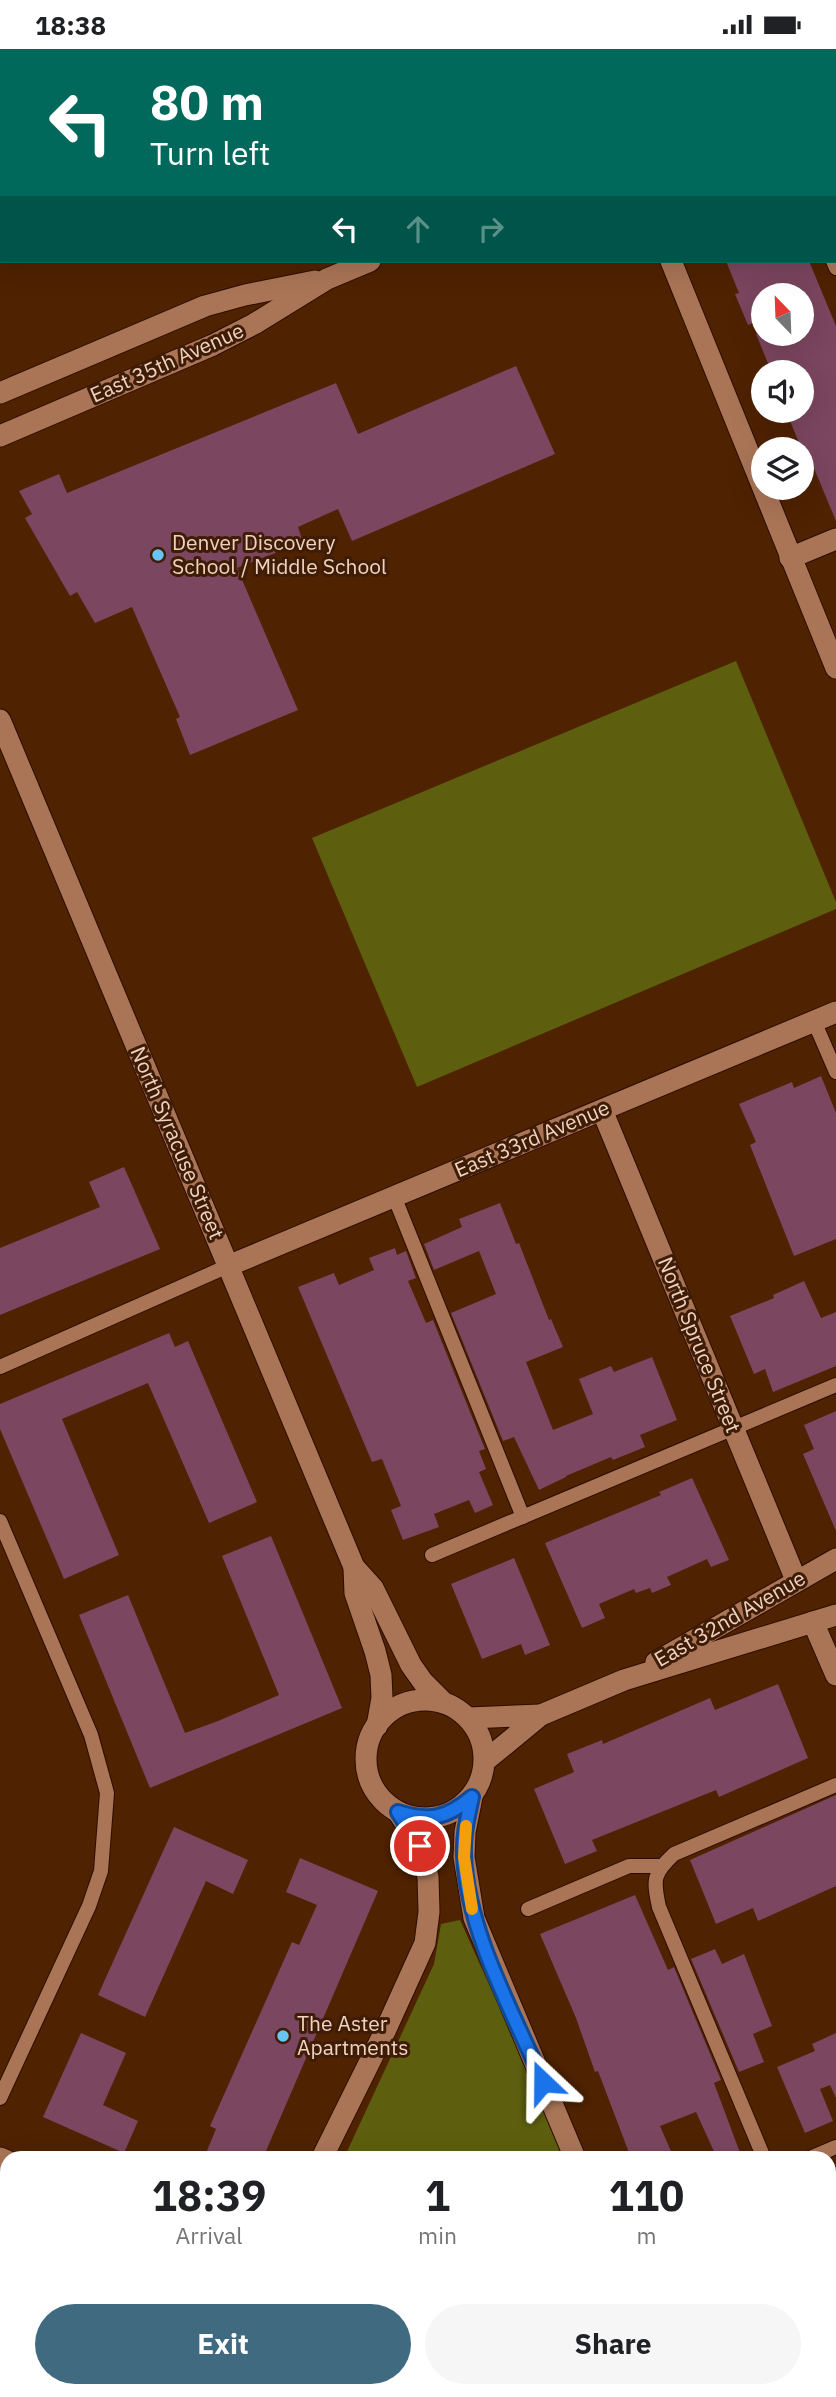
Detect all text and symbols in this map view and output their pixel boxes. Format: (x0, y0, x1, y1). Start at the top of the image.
text: 18:38 (35, 8, 106, 42)
text: 80 m (150, 70, 264, 133)
icon: left (35, 77, 126, 168)
text: Turn left (150, 132, 270, 174)
icon: left (326, 210, 364, 248)
icon: ahead (399, 210, 437, 248)
icon: right (472, 210, 510, 248)
north arrow (751, 283, 814, 347)
map controls (751, 283, 814, 500)
street label: East 35th Avenue (85, 316, 248, 409)
button: sound (751, 360, 814, 423)
button: layers (751, 437, 814, 500)
place label: Denver Discovery School / Middle School (172, 528, 387, 580)
marker: Denver Discovery School / Middle School (150, 547, 166, 563)
street label: North Syracuse Street (125, 1042, 231, 1243)
street label: East 33rd Avenue (450, 1093, 613, 1183)
street label: North Spruce Street (652, 1253, 748, 1437)
street label: East 32nd Avenue (649, 1563, 810, 1673)
pin (390, 1816, 450, 1876)
icon: arrive (401, 1827, 439, 1865)
place label: The Aster Apartments (297, 2009, 408, 2061)
marker: The Aster Apartments (275, 2028, 291, 2044)
position arrow (506, 2045, 580, 2119)
text: 18:39 (152, 2168, 266, 2223)
text: 1 (425, 2168, 450, 2223)
text: 110 (609, 2168, 684, 2223)
text: Arrival (176, 2220, 243, 2250)
text: min (418, 2220, 457, 2250)
text: m (636, 2220, 657, 2250)
button: Exit (35, 2304, 411, 2384)
button: Share (425, 2304, 801, 2384)

